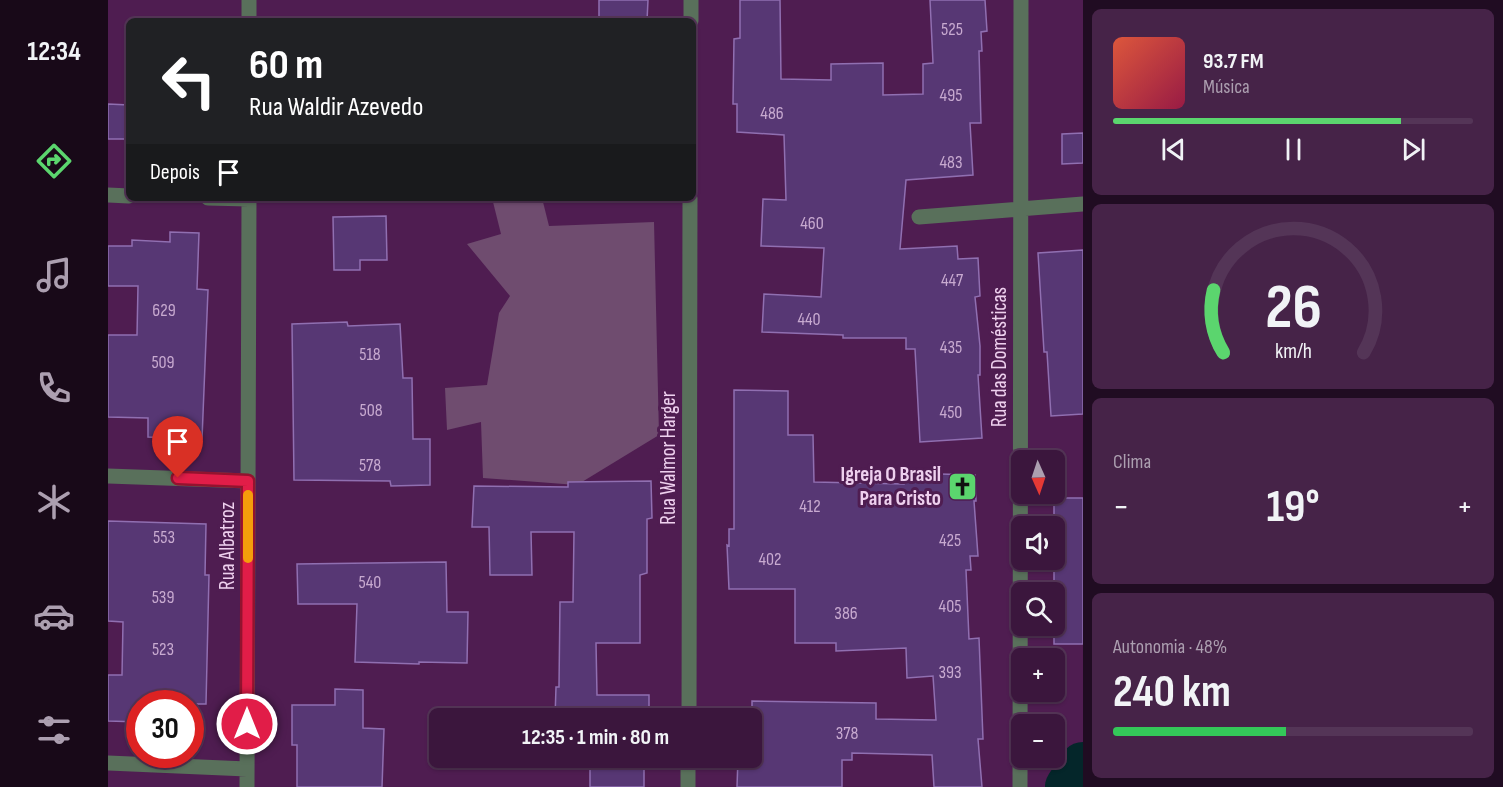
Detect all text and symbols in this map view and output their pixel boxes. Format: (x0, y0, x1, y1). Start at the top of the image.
house number: 525 (941, 19, 963, 40)
text: 12:34 (27, 36, 81, 68)
text: 60 m (249, 40, 323, 91)
icon: left (150, 42, 228, 120)
text: 93.7 FM (1203, 48, 1264, 75)
text: Música (1203, 75, 1250, 99)
house number: 495 (940, 85, 962, 106)
text: Rua Waldir Azevedo (249, 91, 423, 123)
house number: 486 (760, 103, 784, 124)
icon: previous (1157, 133, 1190, 166)
icon: pause (1277, 133, 1310, 166)
icon: next (1397, 133, 1430, 166)
icon: directions (33, 140, 75, 182)
house number: 483 (939, 152, 963, 173)
icon: arrive (212, 156, 245, 189)
text: Depois (150, 159, 200, 186)
house number: 460 (800, 213, 824, 234)
icon: music (33, 254, 75, 296)
house number: 447 (941, 270, 964, 291)
text: 26 (1265, 271, 1321, 346)
street label: Rua das Domésticas (987, 287, 1012, 427)
house number: 629 (152, 300, 176, 321)
house number: 440 (797, 309, 821, 330)
house number: 435 (940, 337, 962, 358)
text: km/h (1274, 340, 1312, 365)
house number: 518 (359, 344, 381, 365)
house number: 509 (151, 352, 175, 373)
icon: phone (33, 367, 75, 409)
street label: Rua Walmor Harger (656, 391, 681, 525)
house number: 508 (359, 400, 383, 421)
house number: 450 (940, 402, 962, 423)
pin (152, 416, 203, 478)
icon: arrive (161, 425, 194, 458)
north arrow (1011, 450, 1065, 504)
map controls (1011, 450, 1065, 768)
text: Clima (1113, 450, 1151, 474)
house number: 578 (359, 455, 381, 476)
place label: Igreja O Brasil Para Cristo (841, 462, 941, 511)
church icon: Igreja O Brasil Para Cristo (946, 470, 978, 502)
text: 19° (1266, 480, 1320, 535)
icon: climate (33, 481, 75, 523)
text: − (1113, 487, 1129, 527)
text: + (1457, 487, 1473, 527)
house number: 412 (799, 496, 821, 517)
street label: Rua Albatroz (215, 502, 240, 590)
button: sound (1011, 516, 1065, 570)
house number: 553 (153, 527, 175, 548)
house number: 425 (939, 530, 961, 551)
house number: 402 (759, 549, 781, 570)
house number: 540 (359, 572, 381, 593)
button: search (1011, 582, 1065, 636)
house number: 539 (152, 587, 174, 608)
icon: car (33, 595, 75, 637)
house number: 405 (939, 596, 961, 617)
house number: 386 (834, 603, 858, 624)
text: Autonomia · 48% (1113, 635, 1227, 659)
house number: 523 (152, 639, 174, 660)
button: + (1011, 648, 1065, 702)
house number: 393 (938, 662, 962, 683)
text: 240 km (1113, 665, 1231, 720)
speed limit sign: 30 (126, 690, 204, 768)
position arrow (215, 692, 279, 756)
icon: filters (33, 709, 75, 751)
button: − (1011, 714, 1065, 768)
house number: 378 (836, 723, 858, 744)
text: 12:35 · 1 min · 80 m (522, 724, 669, 751)

